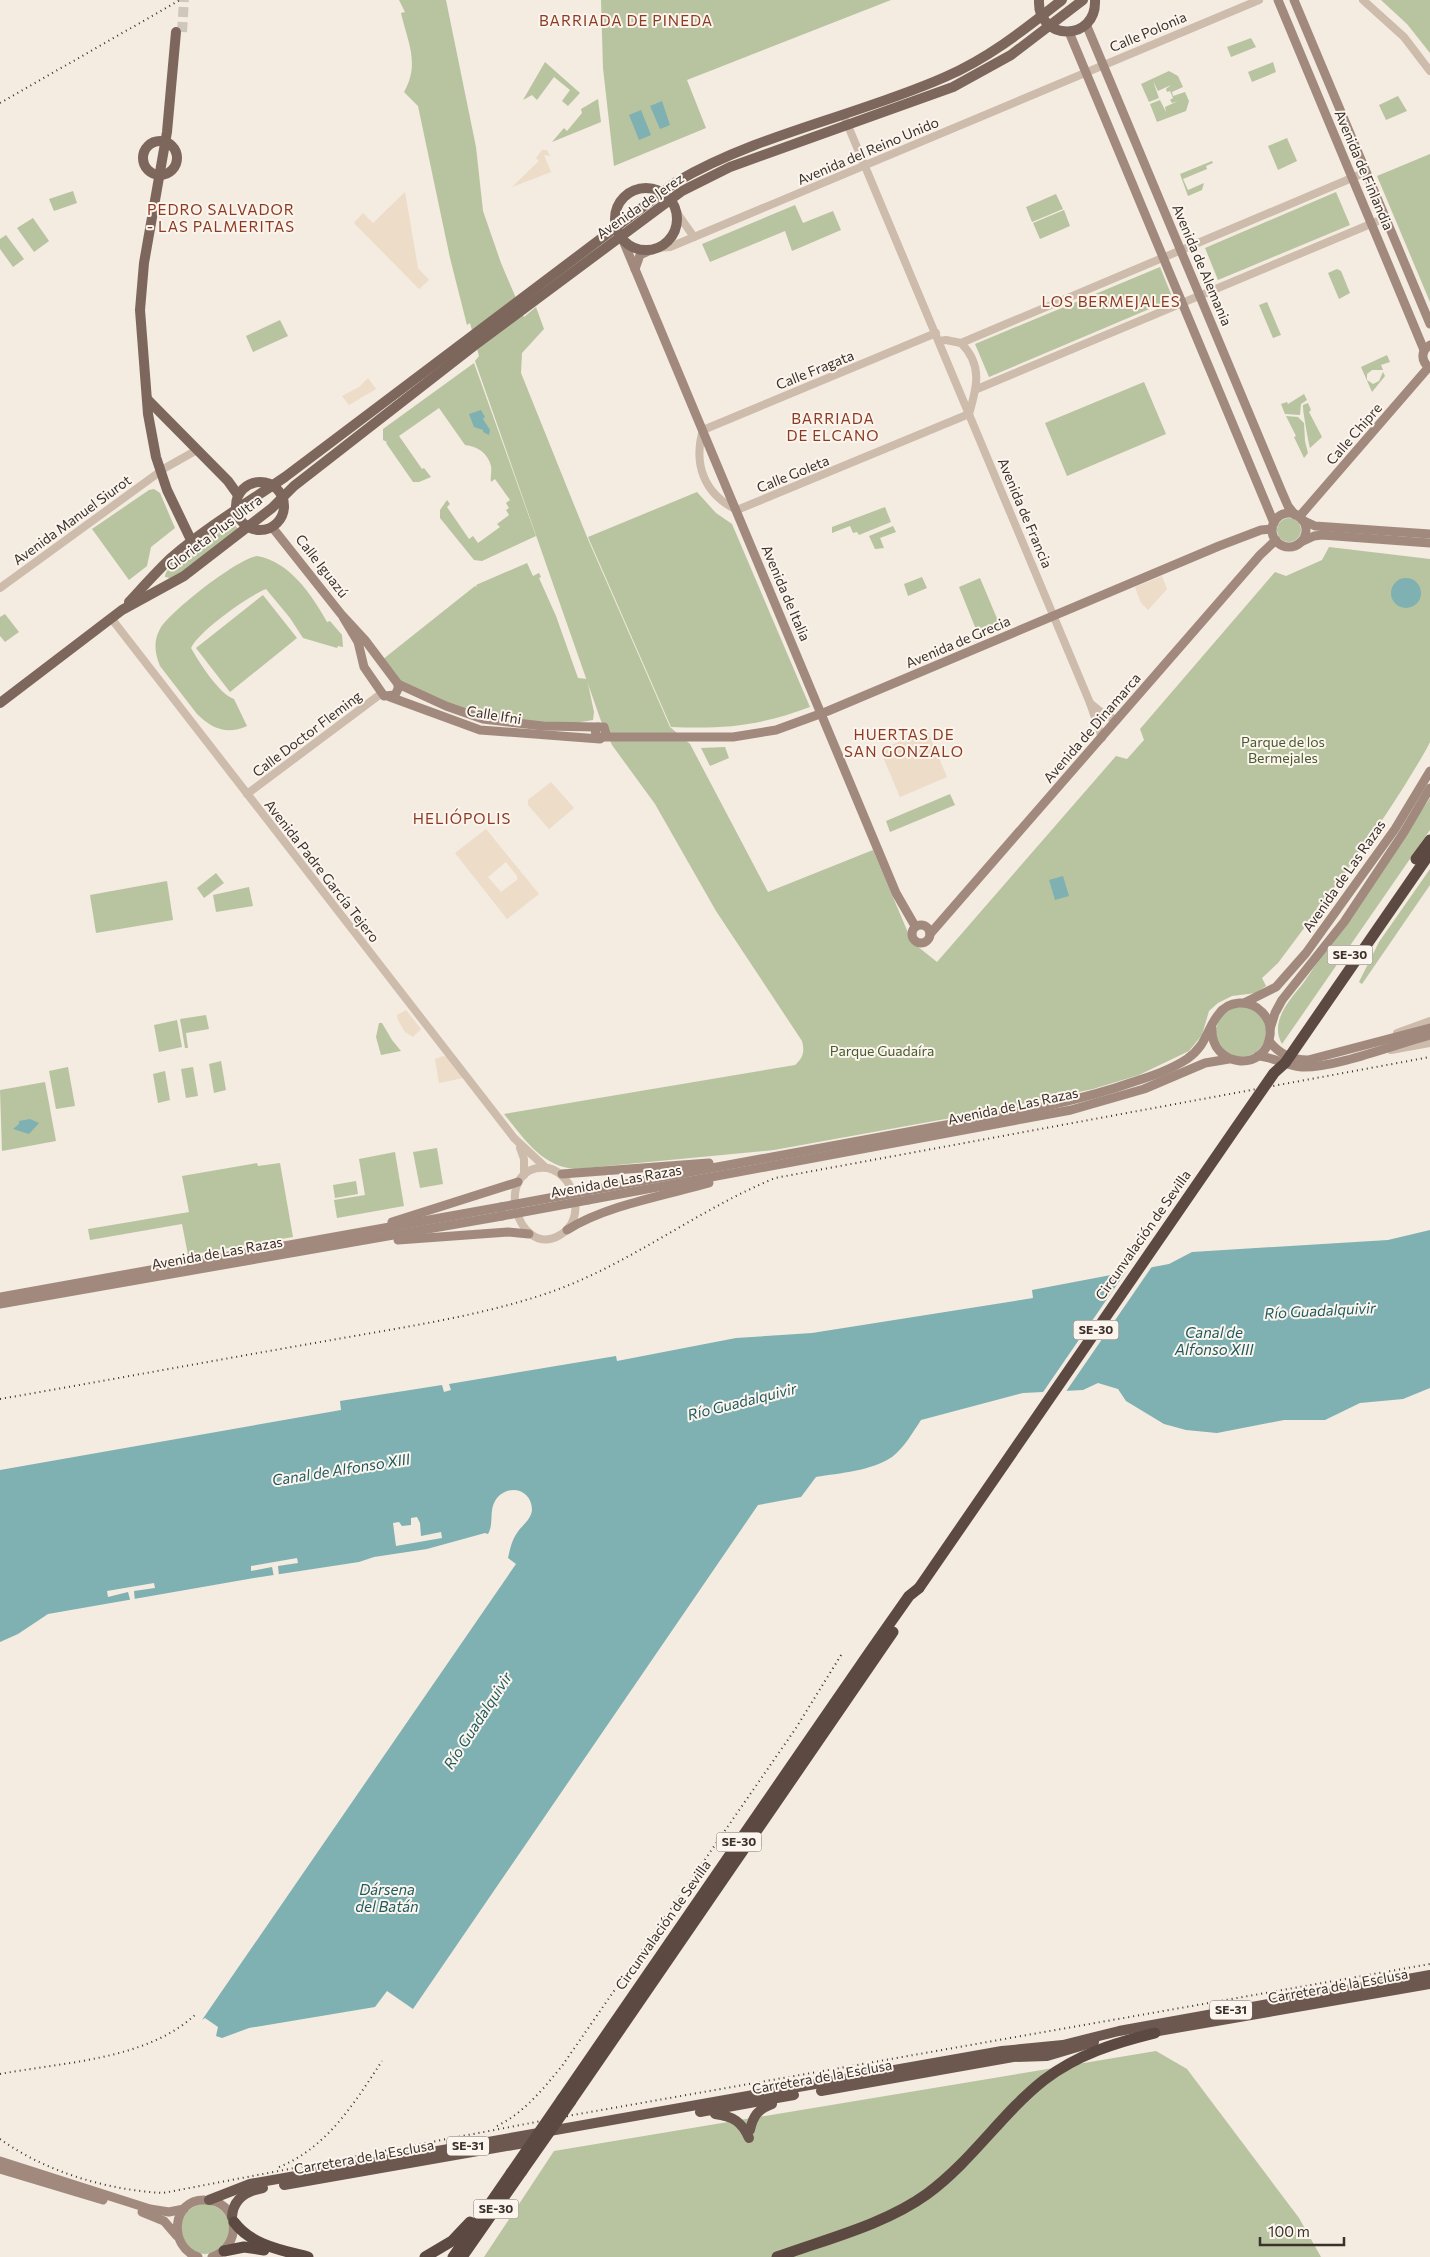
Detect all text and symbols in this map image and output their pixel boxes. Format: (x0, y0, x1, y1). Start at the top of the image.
street label: Calle Polonia (1107, 8, 1189, 55)
district label: BARRIADA DE PINEDA (539, 11, 713, 29)
street label: Avenida de Finlandia (1331, 107, 1397, 232)
street label: Avenida del Reino Unido (794, 113, 941, 188)
street label: Avenida de Jerez (593, 169, 687, 242)
district label: PEDRO SALVADOR - LAS PALMERITAS (147, 200, 295, 235)
street label: Avenida de Alemania (1169, 201, 1236, 328)
district label: LOS BERMEJALES (1041, 292, 1181, 310)
street label: Calle Fragata (773, 346, 856, 393)
street label: Calle Chipre (1322, 399, 1385, 468)
district label: BARRIADA DE ELCANO (786, 409, 880, 444)
street label: Calle Goleta (754, 451, 832, 496)
street label: Avenida de Francia (995, 455, 1056, 570)
street label: Avenida Manuel Siurot (9, 471, 134, 568)
street label: Glorieta Plus Ultra (162, 491, 265, 574)
street label: Calle Iguazú (292, 531, 352, 601)
street label: Avenida de Italia (759, 542, 814, 643)
street label: Avenida de Grecia (903, 612, 1013, 671)
street label: Avenida de Dinamarca (1039, 669, 1144, 786)
street label: Calle Doctor Fleming (249, 687, 365, 780)
street label: Calle Ifni (466, 702, 523, 727)
district label: HUERTAS DE SAN GONZALO (844, 725, 964, 760)
park label: Parque de los Bermejales (1241, 733, 1325, 766)
street label: Avenida Padre García Tejero (261, 796, 383, 945)
district label: HELIÓPOLIS (413, 808, 511, 827)
street label: Avenida de Las Razas (1298, 816, 1389, 935)
road number: SE-30 (1328, 946, 1372, 964)
park label: Parque Guadaíra (830, 1042, 934, 1059)
street label: Avenida de Las Razas (946, 1083, 1080, 1128)
street label: Avenida de Las Razas (549, 1161, 683, 1200)
street label: Circunvalación de Sevilla (1091, 1166, 1194, 1303)
street label: Avenida de Las Razas (150, 1233, 284, 1272)
water label: Río Guadalquivir (1264, 1298, 1377, 1322)
road number: SE-30 (1074, 1320, 1118, 1340)
water label: Canal de Alfonso XIII (1174, 1323, 1254, 1358)
water label: Río Guadalquivir (685, 1379, 799, 1423)
water label: Canal de Alfonso XIII (271, 1449, 412, 1489)
water label: Río Guadalquivir (439, 1668, 516, 1772)
road number: SE-30 (716, 1832, 762, 1851)
street label: Circunvalación de Sevilla (611, 1856, 714, 1993)
water label: Dársena del Batán (355, 1880, 419, 1915)
street label: Carretera de la Esclusa (1267, 1965, 1409, 2006)
road number: SE-31 (1210, 2000, 1252, 2020)
street label: Carretera de la Esclusa (751, 2056, 893, 2097)
street label: Carretera de la Esclusa (293, 2136, 435, 2177)
road number: SE-31 (447, 2136, 489, 2156)
road number: SE-30 (474, 2200, 518, 2218)
scale bar (1260, 2214, 1344, 2246)
text: 100 m (1268, 2222, 1310, 2240)

